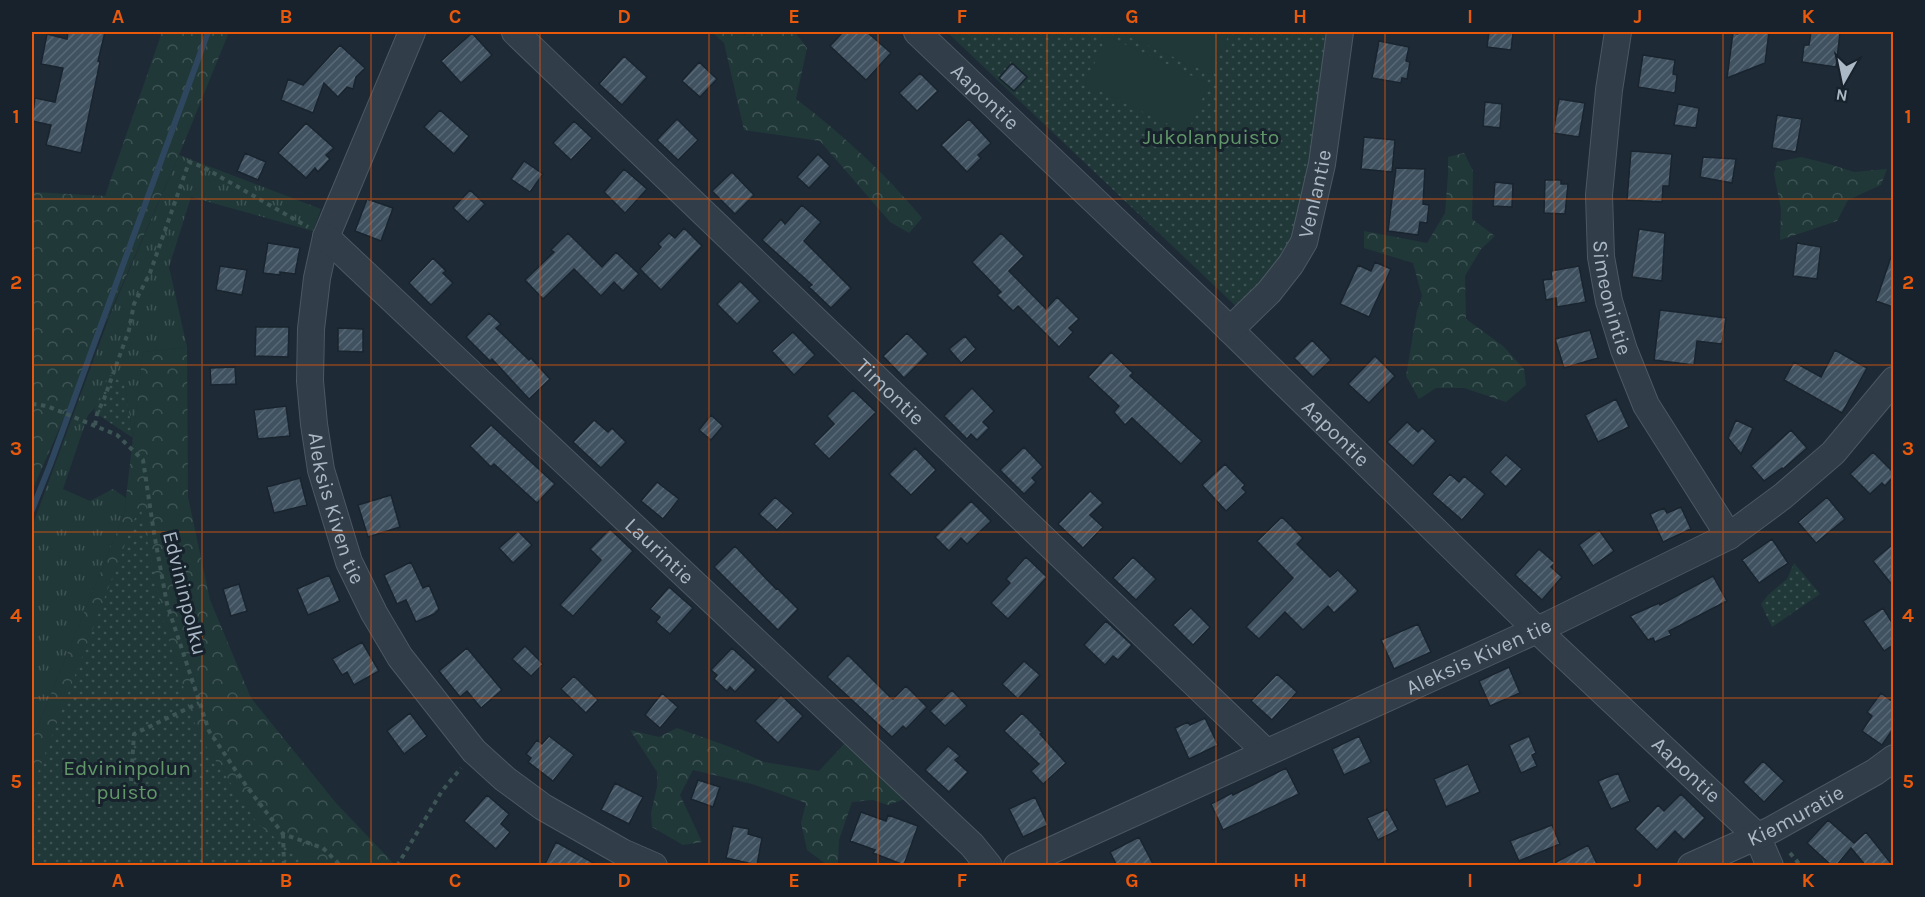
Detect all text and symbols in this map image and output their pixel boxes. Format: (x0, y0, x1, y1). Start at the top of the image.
text: A (112, 5, 125, 28)
text: B (280, 5, 292, 28)
text: C (449, 5, 461, 28)
text: D (617, 5, 631, 28)
text: E (788, 5, 800, 28)
text: F (957, 5, 968, 28)
text: G (1125, 5, 1139, 28)
text: H (1293, 5, 1307, 28)
text: I (1467, 5, 1473, 28)
text: J (1634, 5, 1642, 28)
text: K (1801, 5, 1815, 28)
north arrow (1814, 51, 1874, 111)
street label: Aapontie (946, 59, 1024, 135)
text: N (1835, 85, 1849, 106)
text: 1 (12, 105, 20, 128)
text: 1 (1904, 105, 1912, 128)
park label: Jukolanpuisto (1143, 125, 1279, 149)
street label: Venlantie (1293, 148, 1336, 240)
street label: Simeonintie (1588, 240, 1637, 358)
text: 2 (10, 271, 22, 294)
text: 2 (1902, 271, 1914, 294)
street label: Timontie (851, 354, 930, 430)
street label: Aapontie (1297, 395, 1375, 472)
street label: Aleksis Kiven tie (303, 431, 370, 588)
text: 3 (10, 437, 22, 460)
text: 3 (1902, 437, 1914, 460)
street label: Laurintie (620, 513, 699, 589)
street label: Edvininpolku (158, 529, 212, 657)
text: 4 (10, 604, 22, 627)
text: 4 (1902, 604, 1914, 627)
street label: Aleksis Kiven tie (1402, 613, 1555, 700)
street label: Aapontie (1647, 732, 1726, 808)
park label: Edvininpolun puisto (63, 756, 191, 804)
text: 5 (10, 770, 22, 793)
text: 5 (1902, 770, 1914, 793)
street label: Kiemuratie (1743, 780, 1848, 851)
text: A (112, 869, 125, 892)
text: B (280, 869, 292, 892)
text: C (449, 869, 461, 892)
text: D (617, 869, 631, 892)
text: E (788, 869, 800, 892)
text: F (957, 869, 968, 892)
text: G (1125, 869, 1139, 892)
text: H (1293, 869, 1307, 892)
text: I (1467, 869, 1473, 892)
text: J (1634, 869, 1642, 892)
text: K (1801, 869, 1815, 892)

